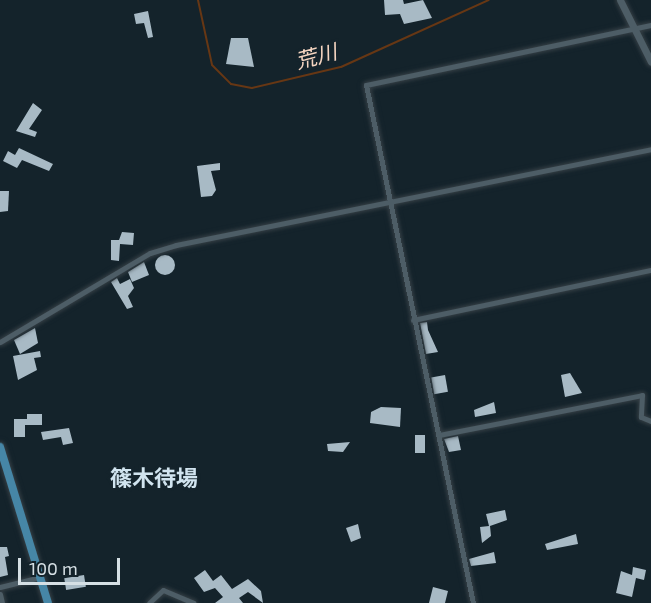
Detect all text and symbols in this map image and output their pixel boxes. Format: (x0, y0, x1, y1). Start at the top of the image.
water label: 荒川 (292, 38, 340, 74)
district label: 篠木待場 (110, 465, 198, 491)
scale bar (21, 546, 123, 584)
text: 100 m (29, 557, 78, 579)

